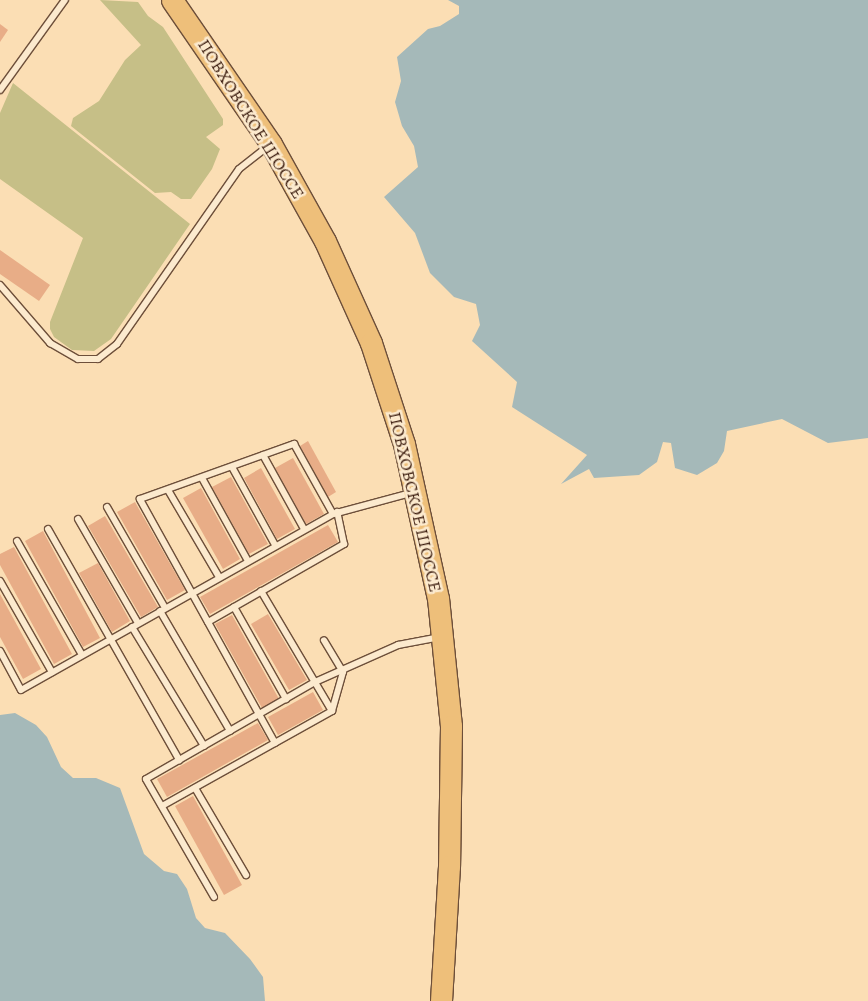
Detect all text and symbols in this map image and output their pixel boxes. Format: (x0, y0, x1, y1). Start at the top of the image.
street label: ПОВХОВСКОЕ ШОССЕ (193, 35, 309, 203)
street label: ПОВХОВСКОЕ ШОССЕ (384, 410, 446, 594)

